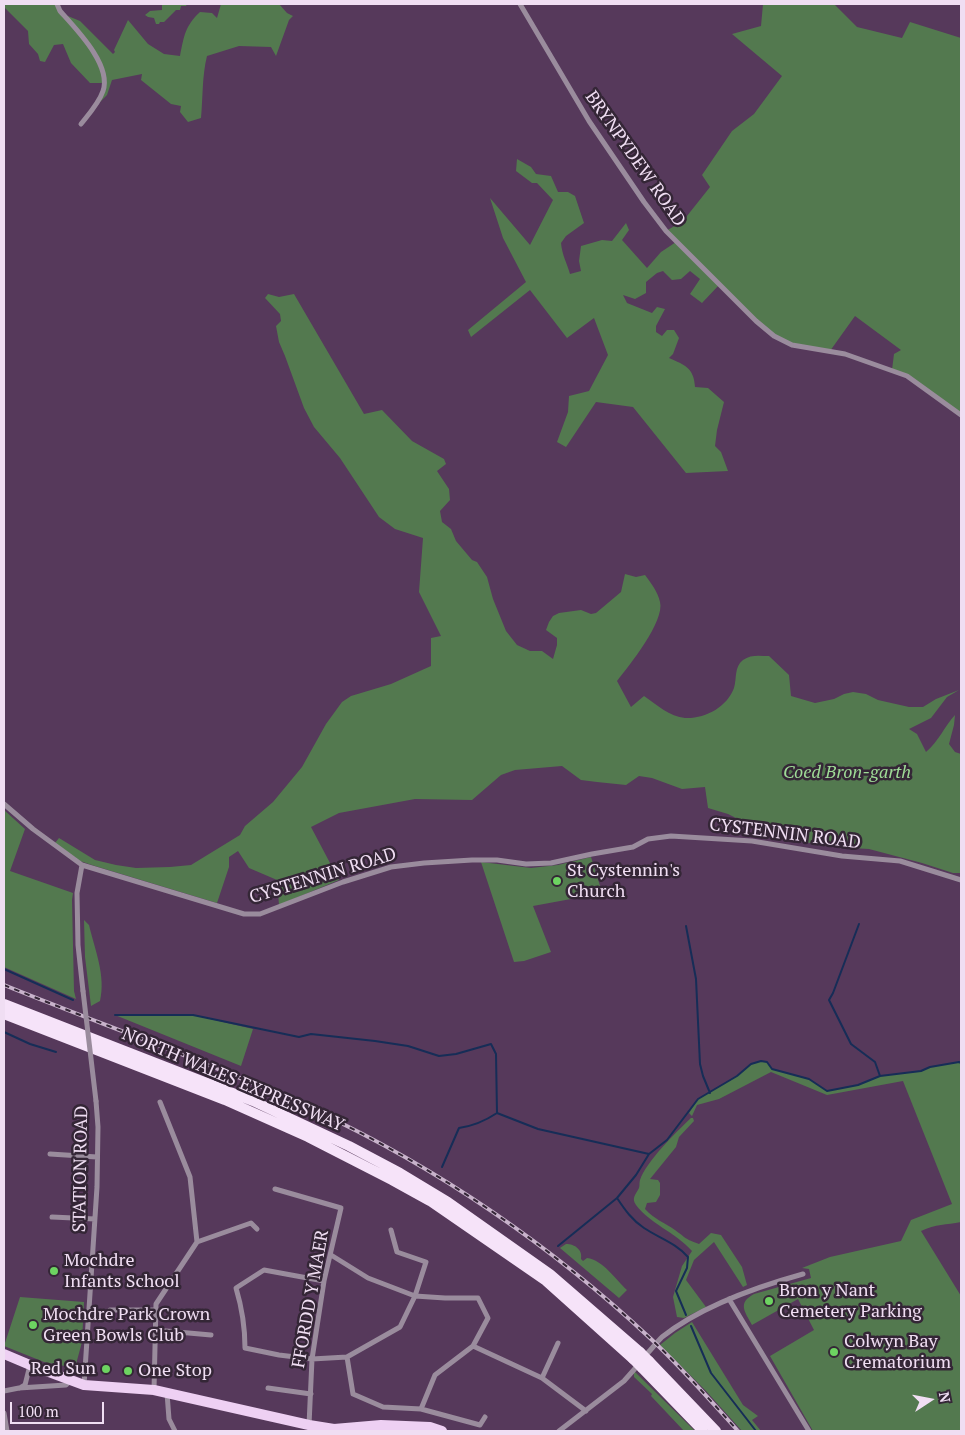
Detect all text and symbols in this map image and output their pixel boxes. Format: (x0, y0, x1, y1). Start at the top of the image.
street label: BRYNPYDEW ROAD (580, 87, 690, 231)
park label: Coed Bron-garth (783, 762, 911, 784)
street label: CYSTENNIN ROAD (708, 814, 862, 854)
street label: CYSTENNIN ROAD (247, 843, 399, 909)
place label: St Cystennin's Church (567, 860, 680, 902)
marker: St Cystennin's Church (551, 875, 563, 887)
street label: NORTH WALES EXPRESSWAY (119, 1023, 347, 1137)
street label: STATION ROAD (69, 1105, 93, 1233)
street label: FFORDD Y MAER (288, 1228, 334, 1370)
place label: Mochdre Infants School (64, 1250, 180, 1292)
marker: Mochdre Infants School (48, 1265, 60, 1277)
place label: Bron y Nant Cemetery Parking (779, 1280, 922, 1322)
marker: Bron y Nant Cemetery Parking (763, 1295, 775, 1307)
place label: Mochdre Park Crown Green Bowls Club (43, 1304, 210, 1346)
marker: Mochdre Park Crown Green Bowls Club (27, 1319, 39, 1331)
place label: Colwyn Bay Crematorium (844, 1331, 951, 1374)
marker: Colwyn Bay Crematorium (828, 1346, 840, 1358)
place label: Red Sun (31, 1358, 96, 1380)
place label: One Stop (138, 1360, 212, 1382)
marker: Red Sun (100, 1363, 112, 1375)
marker: One Stop (122, 1365, 134, 1377)
north arrow (905, 1375, 955, 1425)
text: N (935, 1390, 956, 1404)
scale bar (12, 1392, 106, 1424)
text: 100 m (18, 1401, 59, 1421)

